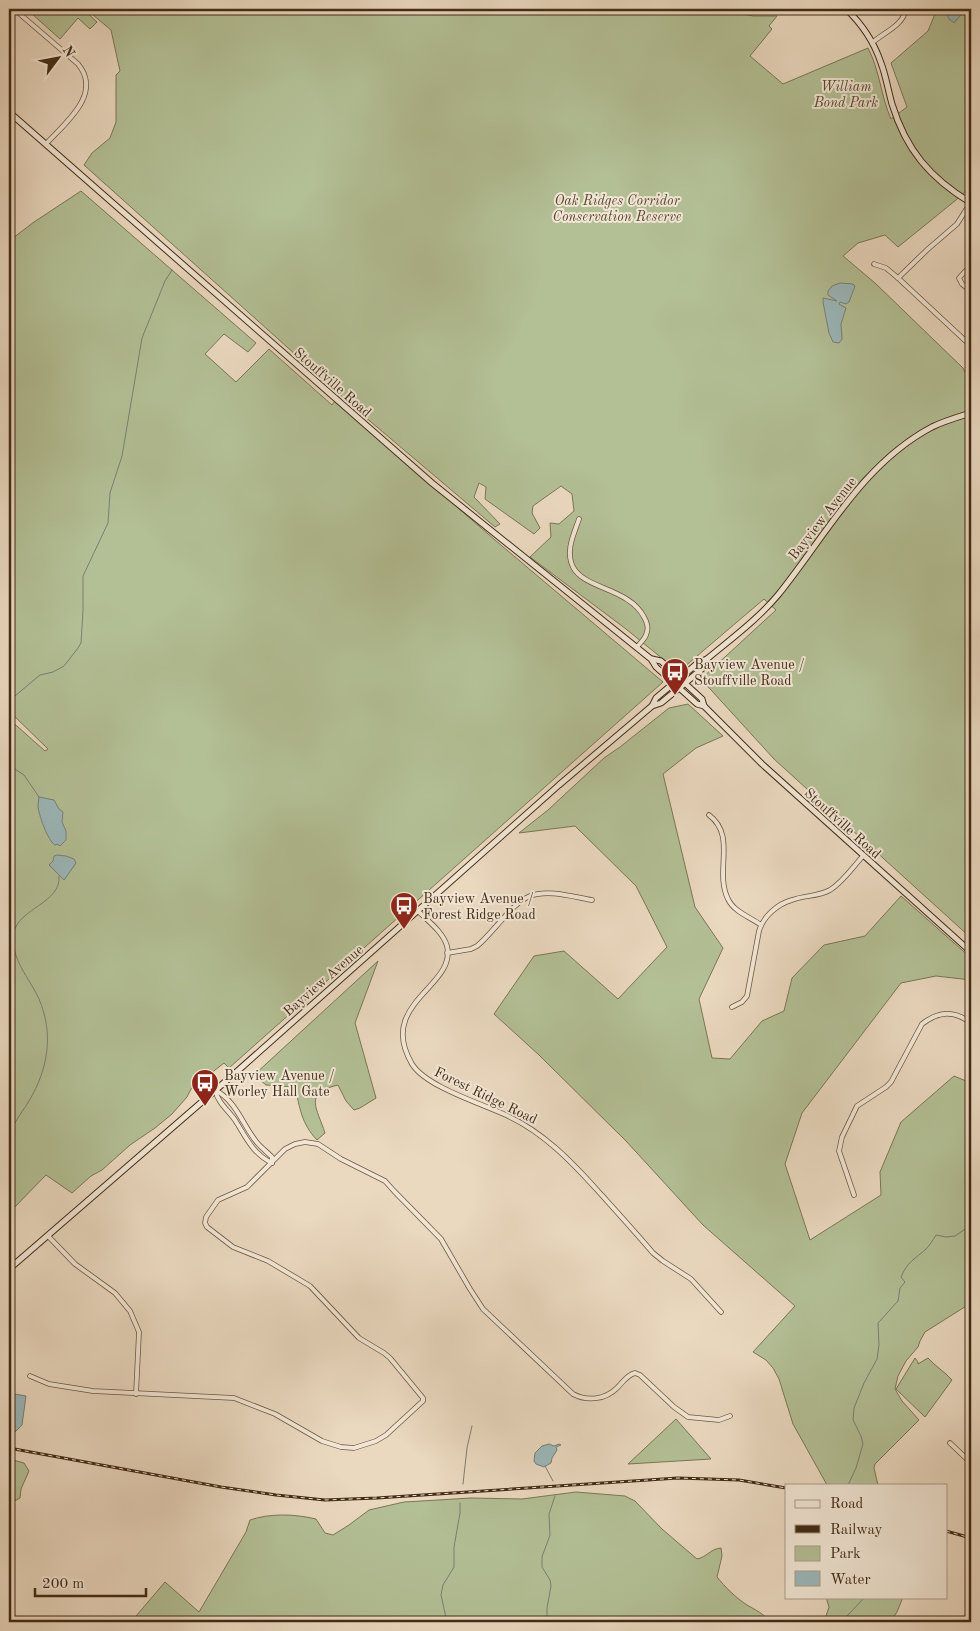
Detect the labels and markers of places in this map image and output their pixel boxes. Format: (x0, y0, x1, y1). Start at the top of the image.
bus stop icon: Bayview Avenue / Stouffville Road (660, 657, 690, 696)
place label: Bayview Avenue / Stouffville Road (694, 658, 805, 688)
bus stop icon: Bayview Avenue / Forest Ridge Road (389, 891, 419, 930)
place label: Bayview Avenue / Forest Ridge Road (423, 892, 536, 922)
bus stop icon: Bayview Avenue / Worley Hall Gate (190, 1068, 220, 1107)
place label: Bayview Avenue / Worley Hall Gate (224, 1069, 335, 1099)

